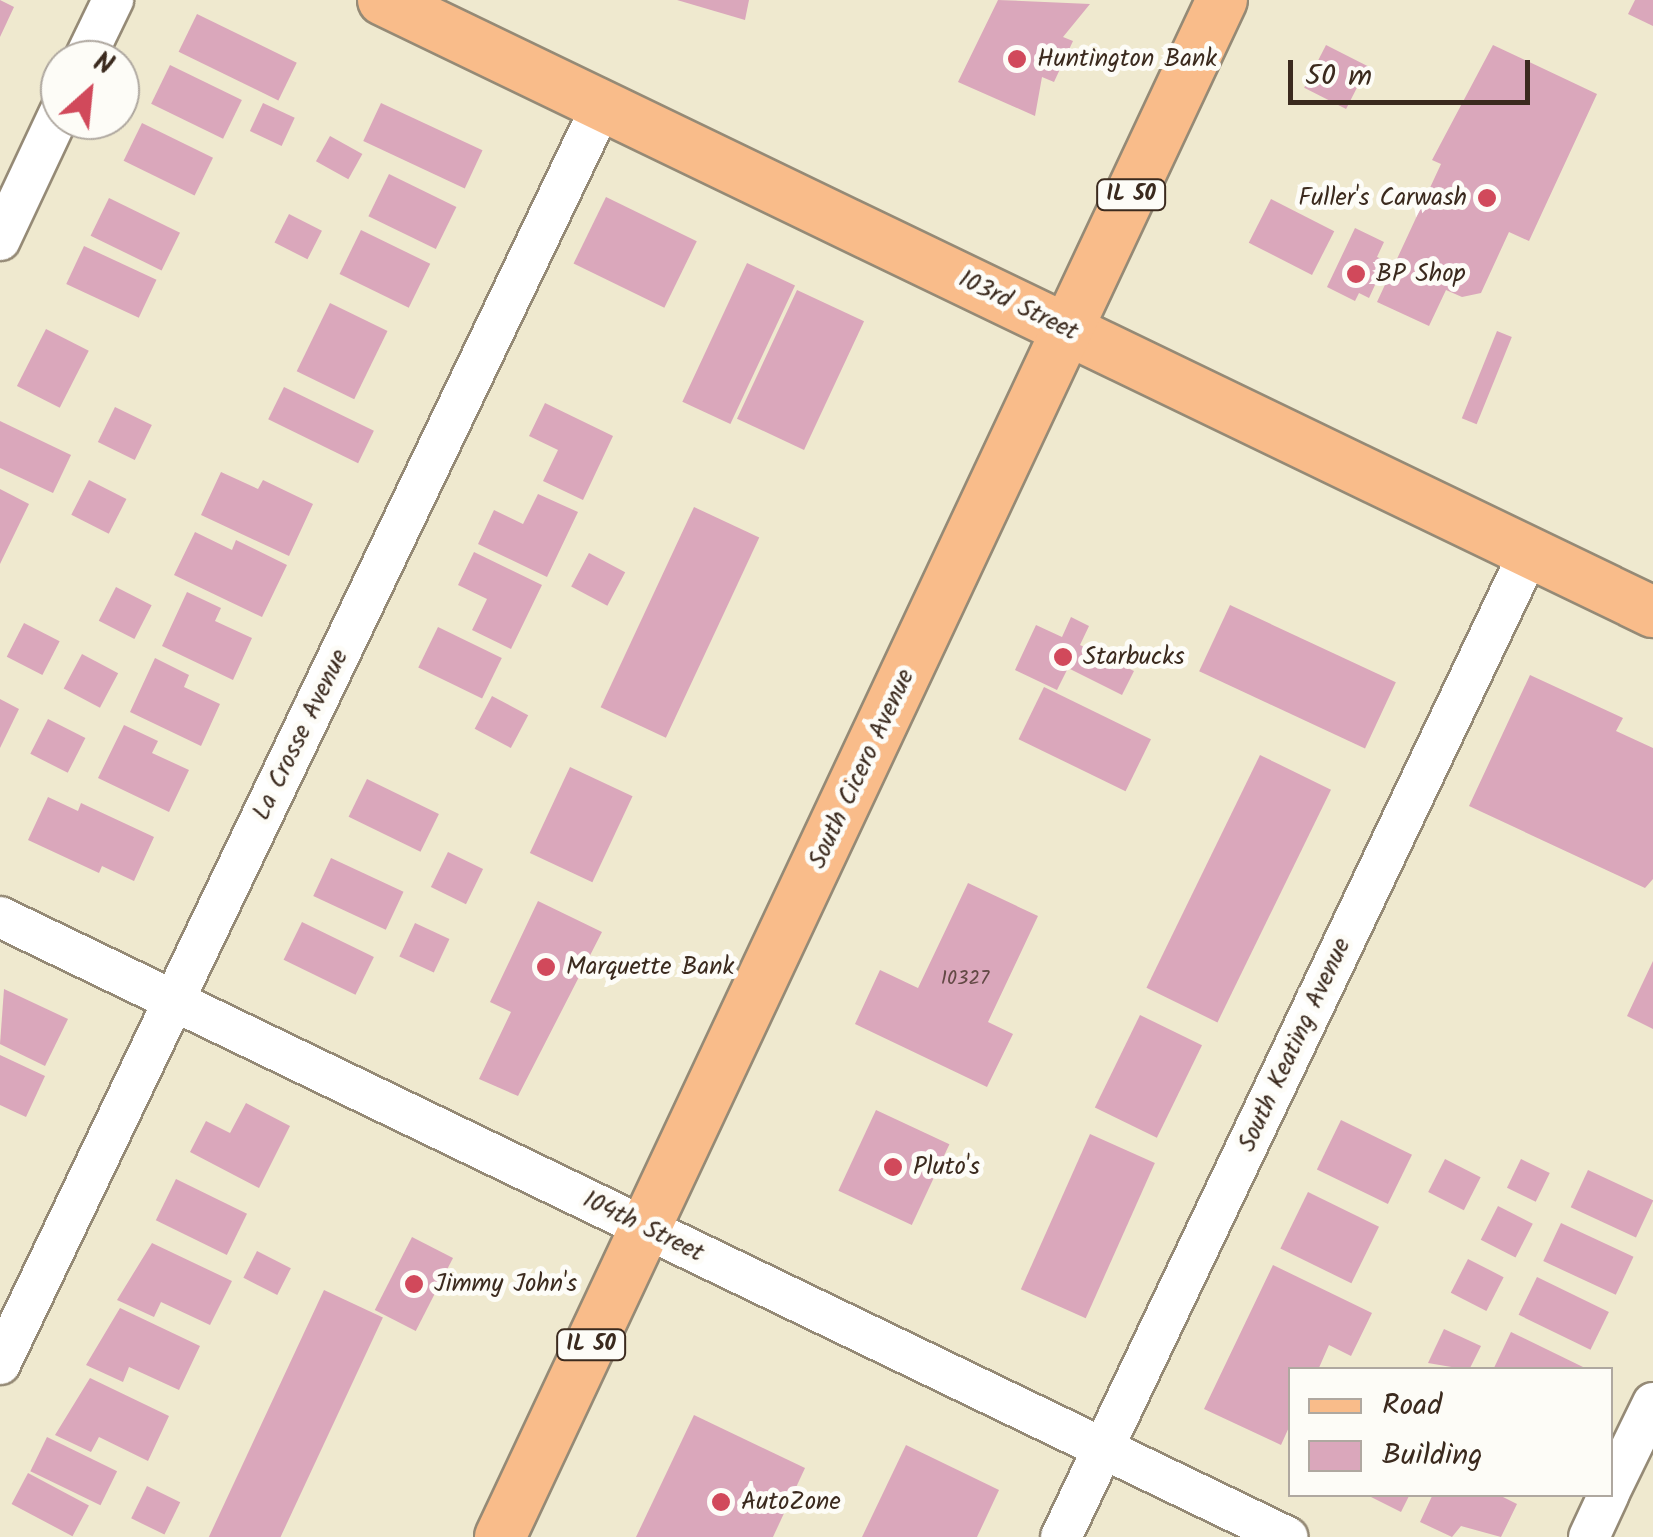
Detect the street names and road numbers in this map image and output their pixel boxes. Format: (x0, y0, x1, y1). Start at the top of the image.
road number: IL 50 (1096, 178, 1166, 212)
street label: 103rd Street (954, 264, 1082, 348)
street label: La Crosse Avenue (247, 645, 355, 825)
street label: South Cicero Avenue (803, 665, 921, 873)
street label: South Keating Avenue (1232, 934, 1358, 1156)
street label: 104th Street (578, 1185, 708, 1269)
road number: IL 50 (556, 1328, 626, 1362)

